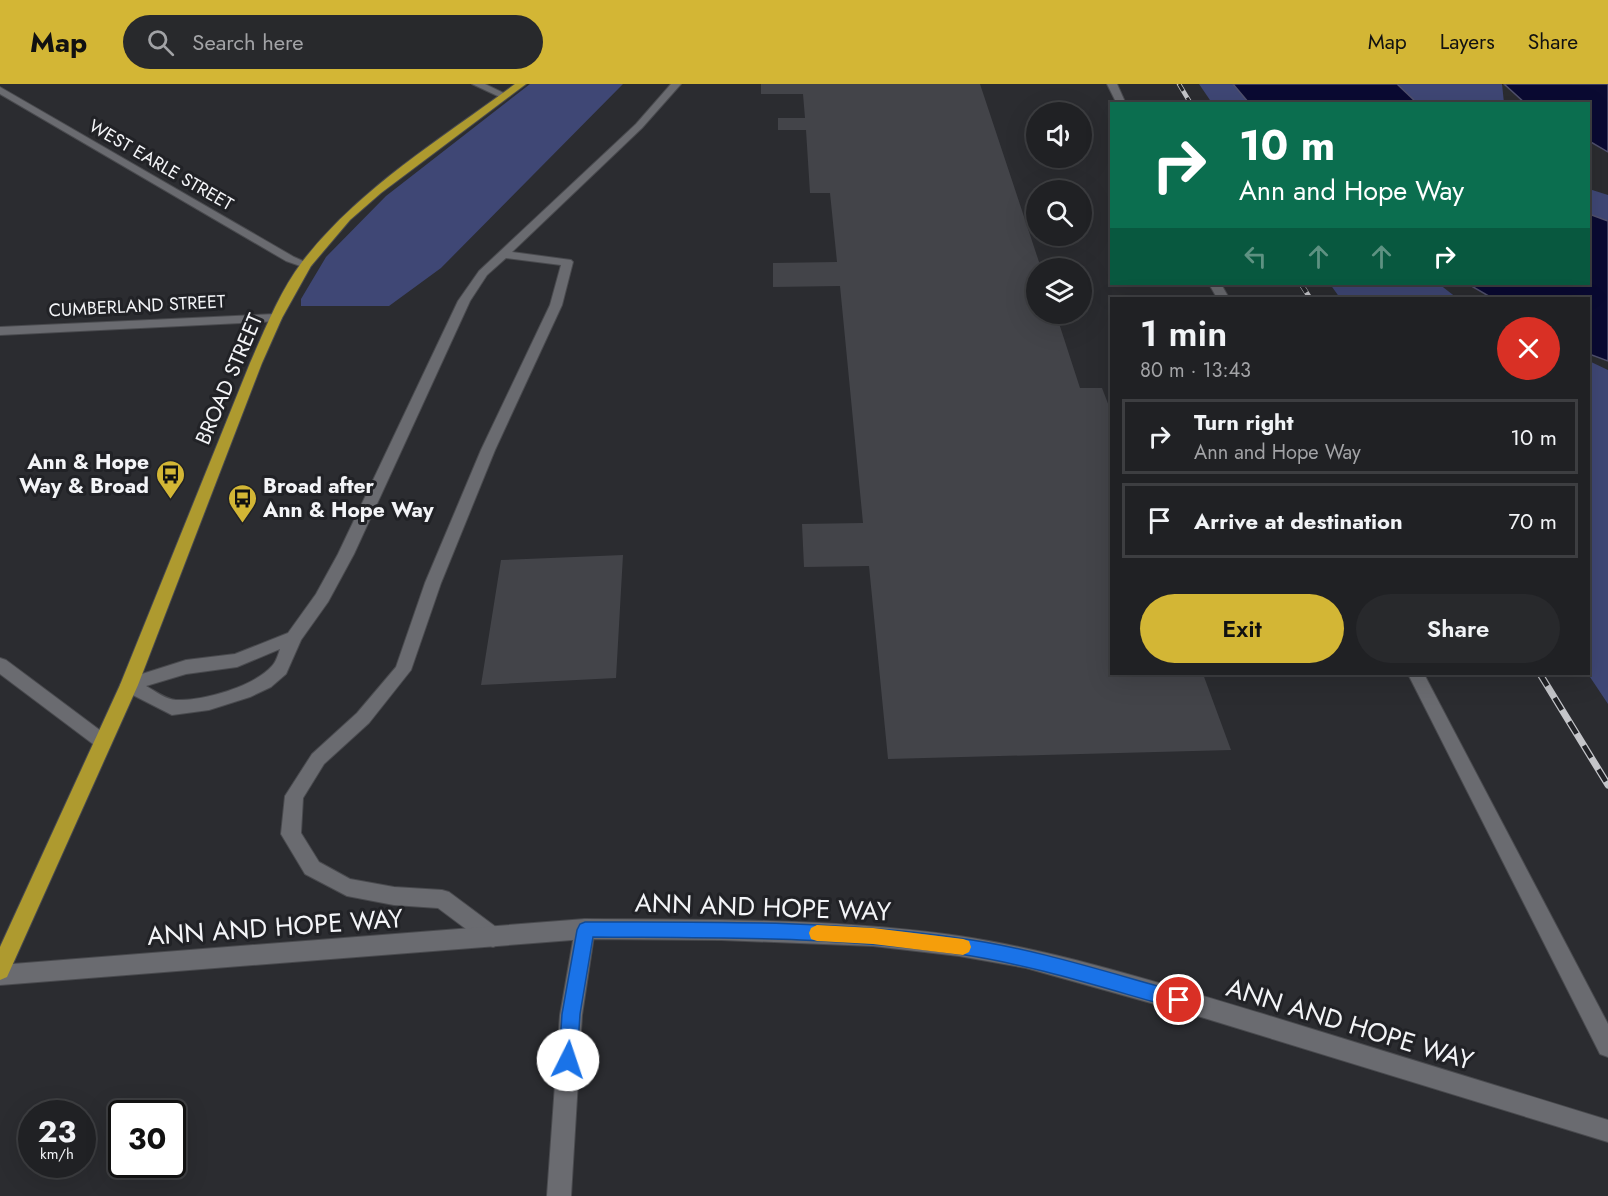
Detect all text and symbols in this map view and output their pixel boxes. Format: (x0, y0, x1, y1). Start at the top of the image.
search box (123, 15, 543, 69)
text: Map (30, 22, 87, 63)
icon: search (144, 26, 177, 59)
text: Search here (192, 26, 304, 58)
text: Map (1368, 27, 1407, 57)
text: Layers (1440, 27, 1495, 57)
text: Share (1528, 27, 1578, 57)
map controls (1026, 102, 1092, 324)
button: sound (1026, 102, 1092, 168)
street label: WEST EARLE STREET (84, 113, 239, 217)
text: 10 m (1239, 115, 1335, 176)
icon: right (1140, 126, 1218, 204)
text: Ann and Hope Way (1239, 171, 1464, 210)
button: search (1026, 180, 1092, 246)
icon: left (1239, 240, 1272, 273)
icon: ahead (1302, 240, 1335, 273)
icon: ahead (1365, 240, 1398, 273)
icon: right (1428, 240, 1461, 273)
button: layers (1026, 258, 1092, 324)
street label: CUMBERLAND STREET (48, 288, 227, 324)
text: 1 min (1140, 307, 1227, 359)
street label: BROAD STREET (188, 309, 270, 449)
button: close (1497, 317, 1560, 380)
text: 80 m · 13:43 (1140, 356, 1251, 385)
text: Turn right (1194, 406, 1294, 438)
icon: right (1143, 420, 1176, 453)
text: 10 m (1510, 421, 1557, 453)
text: Ann and Hope Way (1194, 438, 1361, 467)
place label: Ann & Hope Way & Broad (19, 447, 149, 501)
bus stop icon: Ann & Hope Way & Broad (154, 458, 186, 500)
place label: Broad after Ann & Hope Way (262, 471, 435, 525)
bus stop icon: Broad after Ann & Hope Way (226, 482, 258, 524)
icon: arrive (1143, 504, 1176, 537)
text: Arrive at destination (1194, 505, 1403, 537)
text: 70 m (1508, 505, 1557, 537)
button: Exit (1140, 594, 1344, 663)
button: Share (1356, 594, 1560, 663)
street label: ANN AND HOPE WAY (634, 884, 892, 930)
street label: ANN AND HOPE WAY (146, 899, 405, 955)
street label: ANN AND HOPE WAY (1222, 968, 1479, 1080)
pin (1153, 974, 1204, 1025)
icon: arrive (1162, 983, 1195, 1016)
position arrow (536, 1028, 600, 1092)
speed limit sign: 30 (108, 1100, 186, 1178)
text: 23 (38, 1110, 76, 1153)
text: km/h (40, 1143, 74, 1165)

